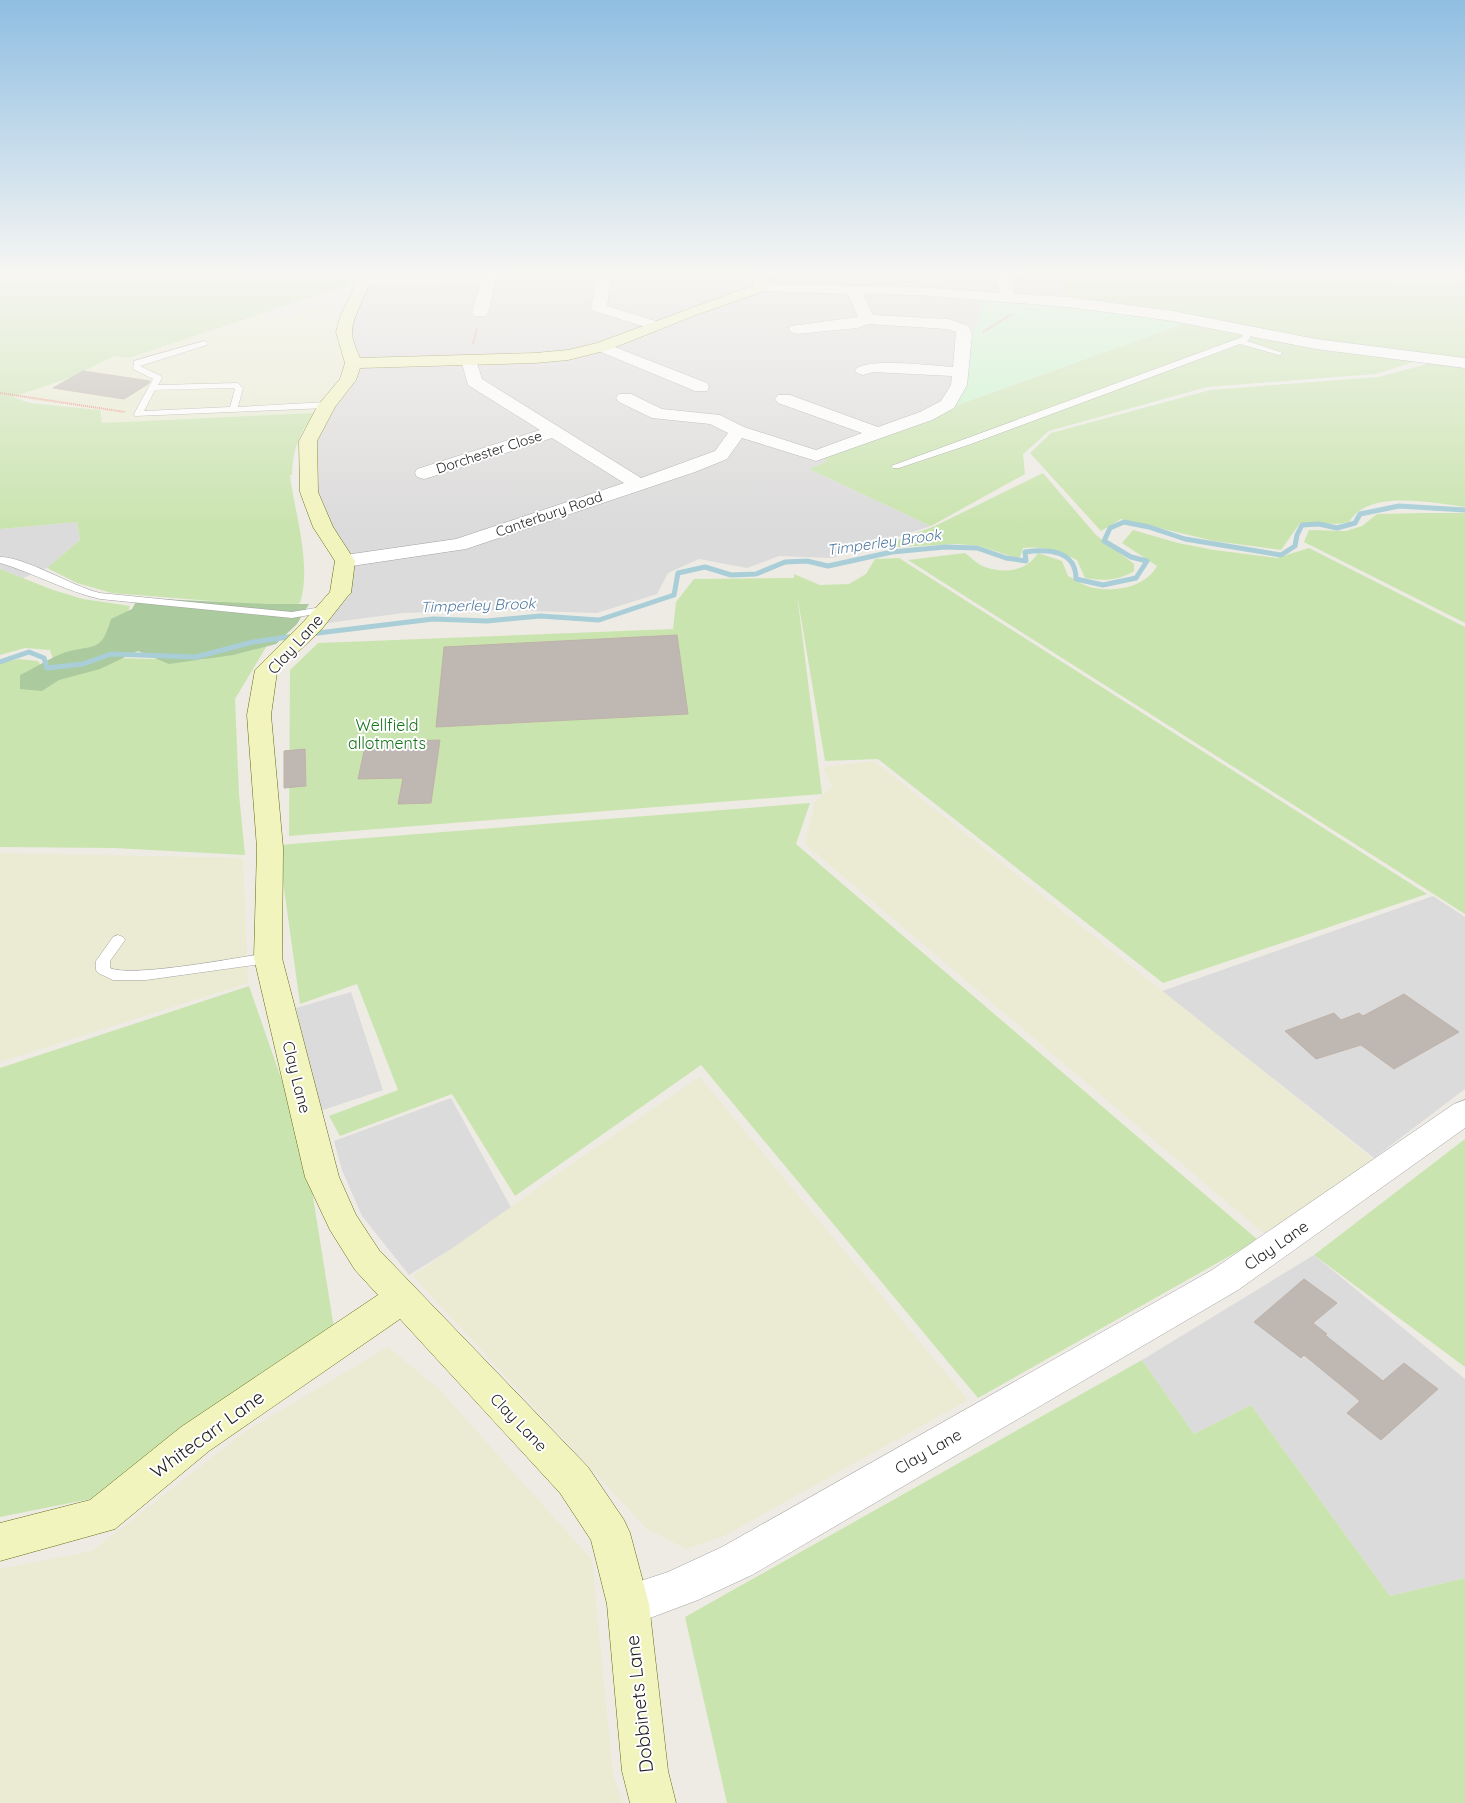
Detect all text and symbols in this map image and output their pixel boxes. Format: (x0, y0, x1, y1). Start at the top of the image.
street label: Dorchester Close (434, 426, 544, 478)
street label: Canterbury Road (493, 487, 605, 541)
water label: Timperley Brook (826, 524, 944, 559)
water label: Timperley Brook (420, 593, 538, 617)
street label: Clay Lane (263, 610, 327, 678)
park label: Wellfield allotments (348, 715, 426, 753)
street label: Clay Lane (278, 1039, 316, 1115)
street label: Clay Lane (1240, 1216, 1312, 1274)
street label: Whitecarr Lane (145, 1385, 269, 1483)
street label: Clay Lane (486, 1389, 552, 1455)
street label: Clay Lane (891, 1424, 965, 1478)
street label: Dobbinets Lane (620, 1634, 658, 1774)

